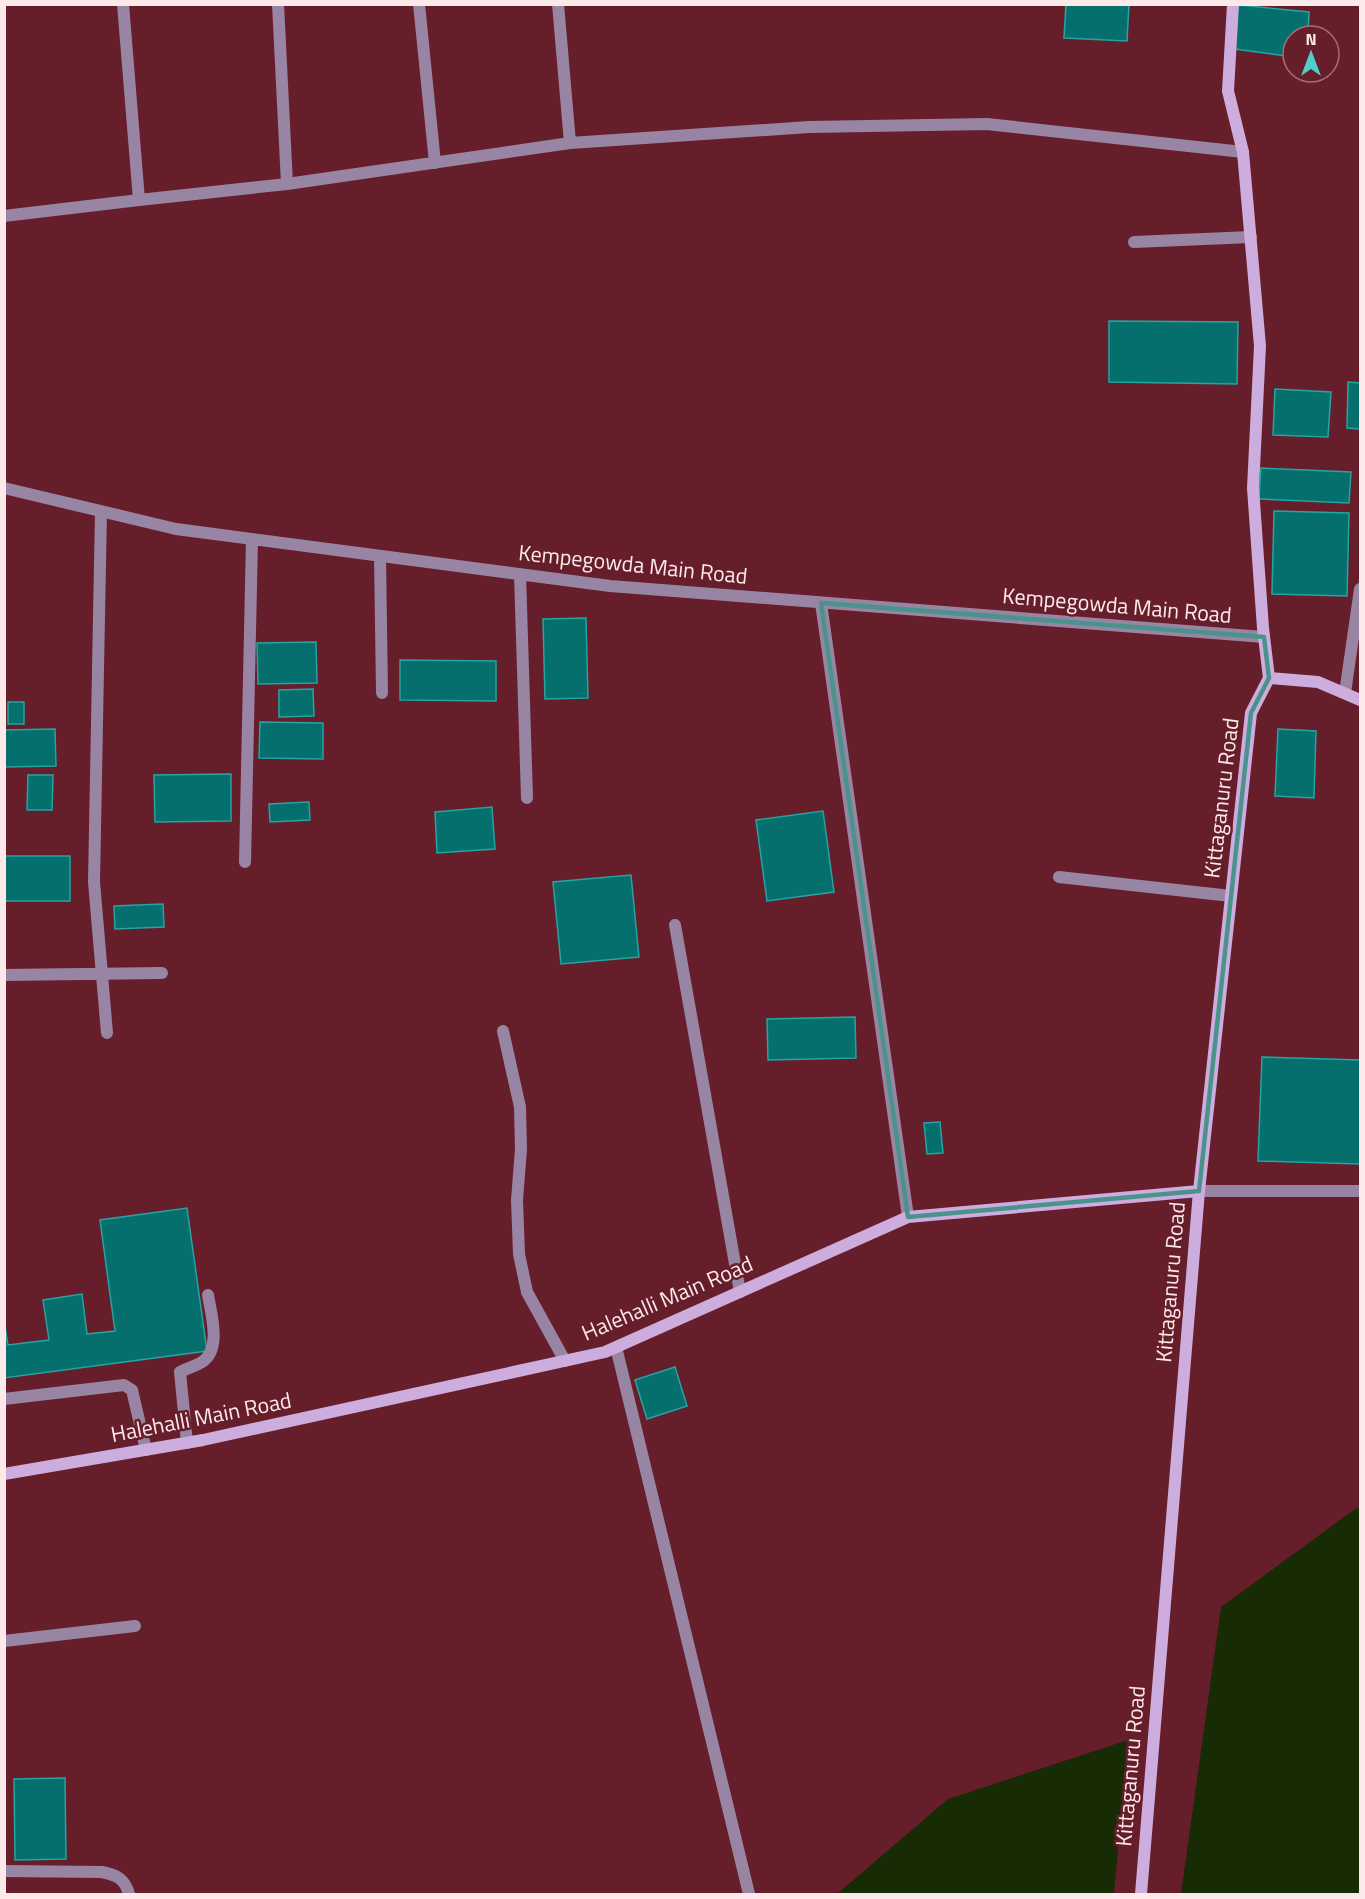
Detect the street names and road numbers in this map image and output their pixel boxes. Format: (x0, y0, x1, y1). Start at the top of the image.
street label: Kempegowda Main Road (517, 535, 749, 593)
street label: Kempegowda Main Road (1001, 578, 1233, 632)
street label: Kittaganuru Road (1194, 716, 1248, 880)
street label: Kittaganuru Road (1146, 1200, 1194, 1364)
street label: Halehalli Main Road (576, 1247, 758, 1349)
street label: Halehalli Main Road (108, 1383, 294, 1451)
street label: Kittaganuru Road (1106, 1684, 1154, 1848)

